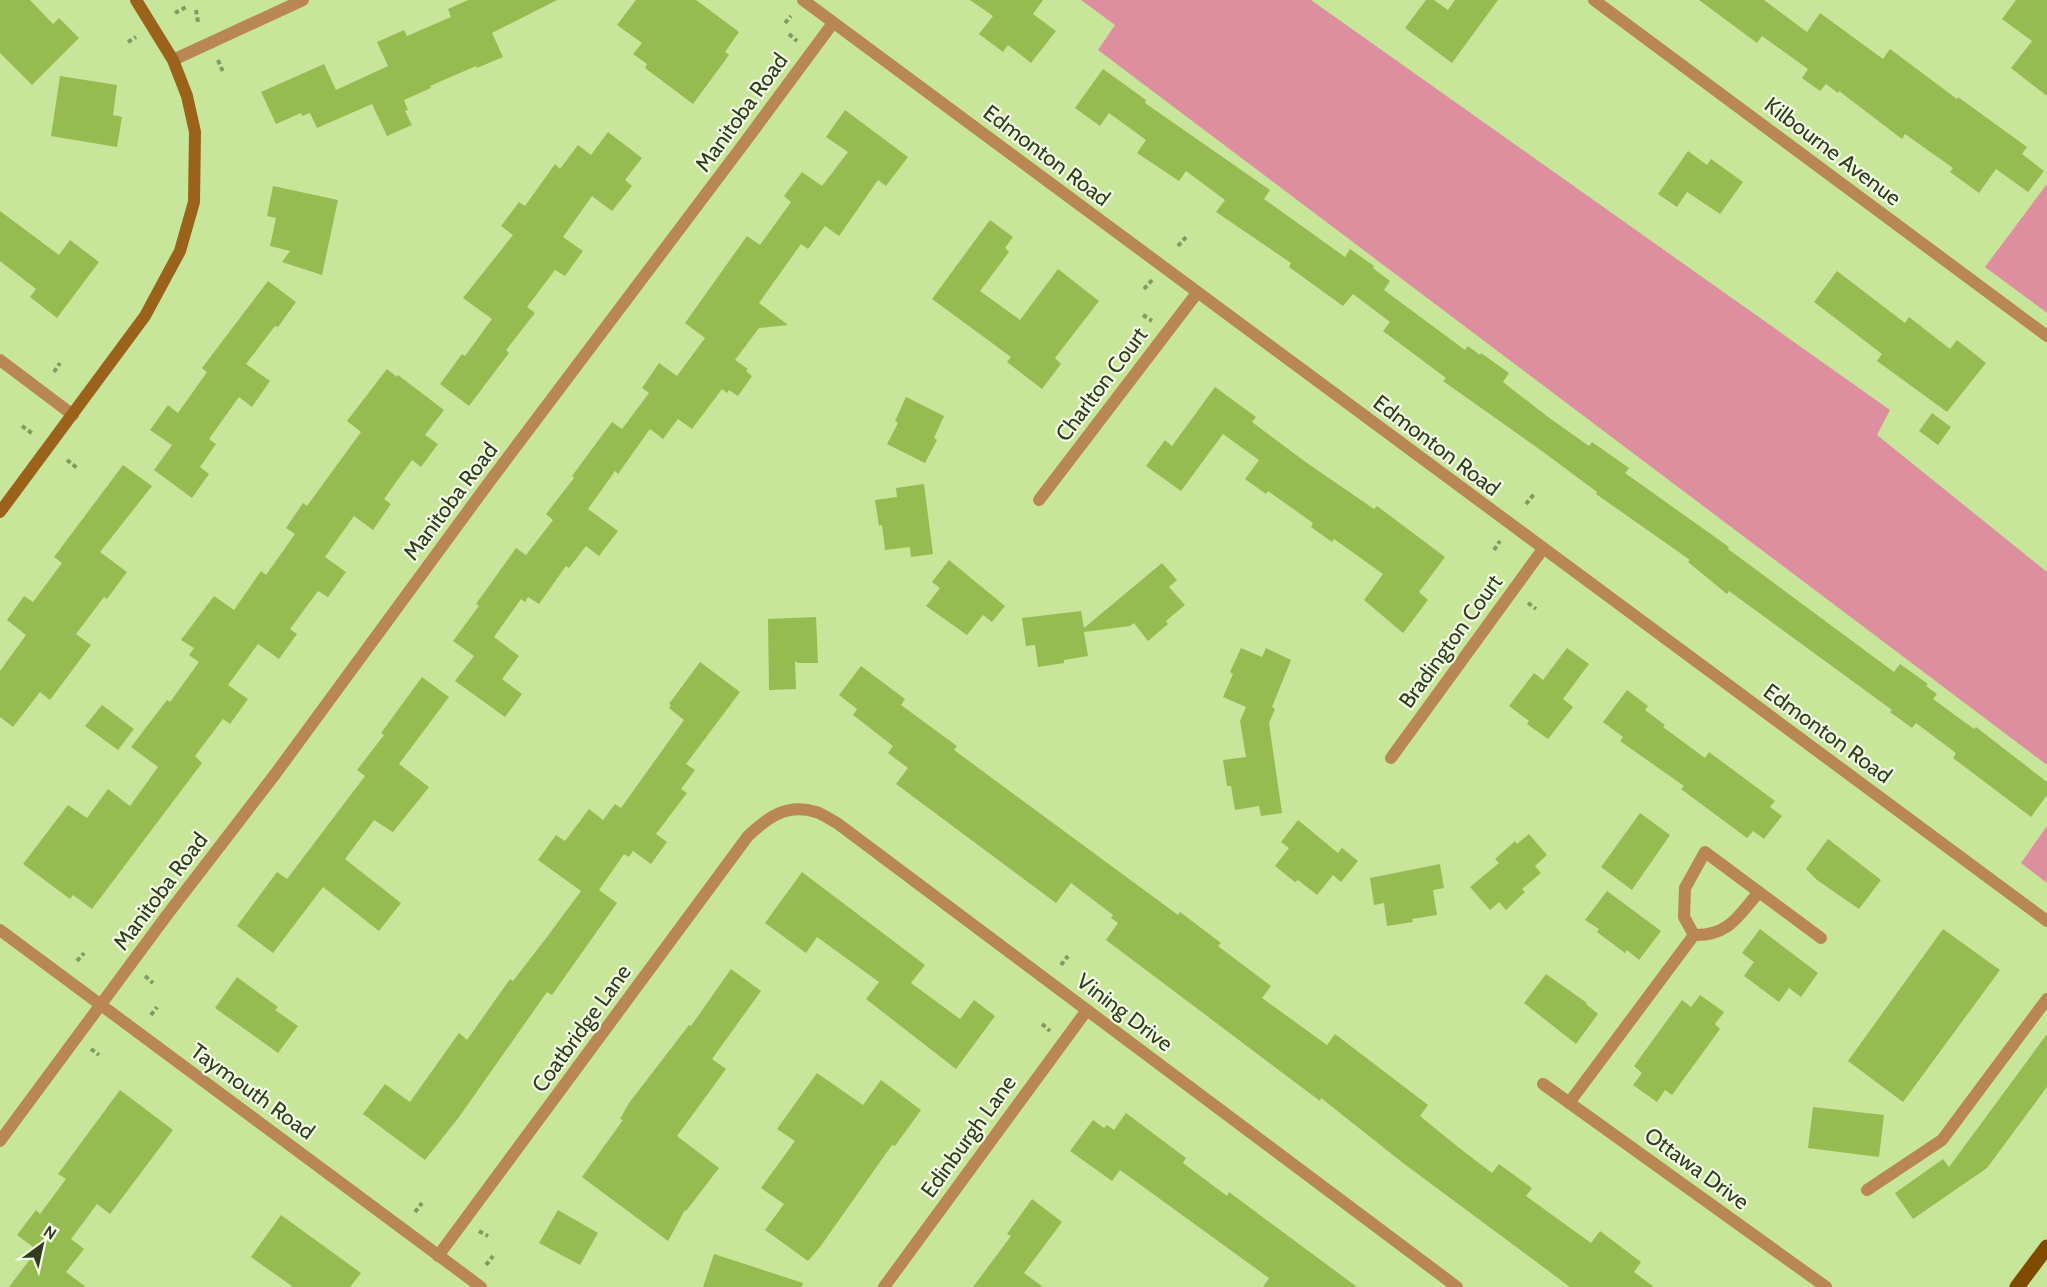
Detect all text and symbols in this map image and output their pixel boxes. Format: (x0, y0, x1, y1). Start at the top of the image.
street label: Manitoba Road (689, 48, 794, 177)
street label: Kilbourne Avenue (1759, 91, 1906, 212)
street label: Edmonton Road (978, 99, 1116, 212)
street label: Charlton Court (1050, 321, 1153, 447)
street label: Edmonton Road (1368, 389, 1506, 502)
street label: Manitoba Road (397, 437, 503, 565)
street label: Bradington Court (1393, 569, 1508, 713)
street label: Edmonton Road (1758, 678, 1897, 789)
street label: Manitoba Road (107, 827, 213, 955)
street label: Coatbridge Lane (526, 959, 637, 1097)
street label: Vining Drive (1071, 967, 1178, 1057)
street label: Taymouth Road (185, 1037, 320, 1145)
street label: Edinburgh Lane (915, 1070, 1022, 1203)
street label: Ottawa Drive (1639, 1121, 1754, 1215)
north arrow (12, 1215, 72, 1275)
text: N (40, 1222, 60, 1244)

